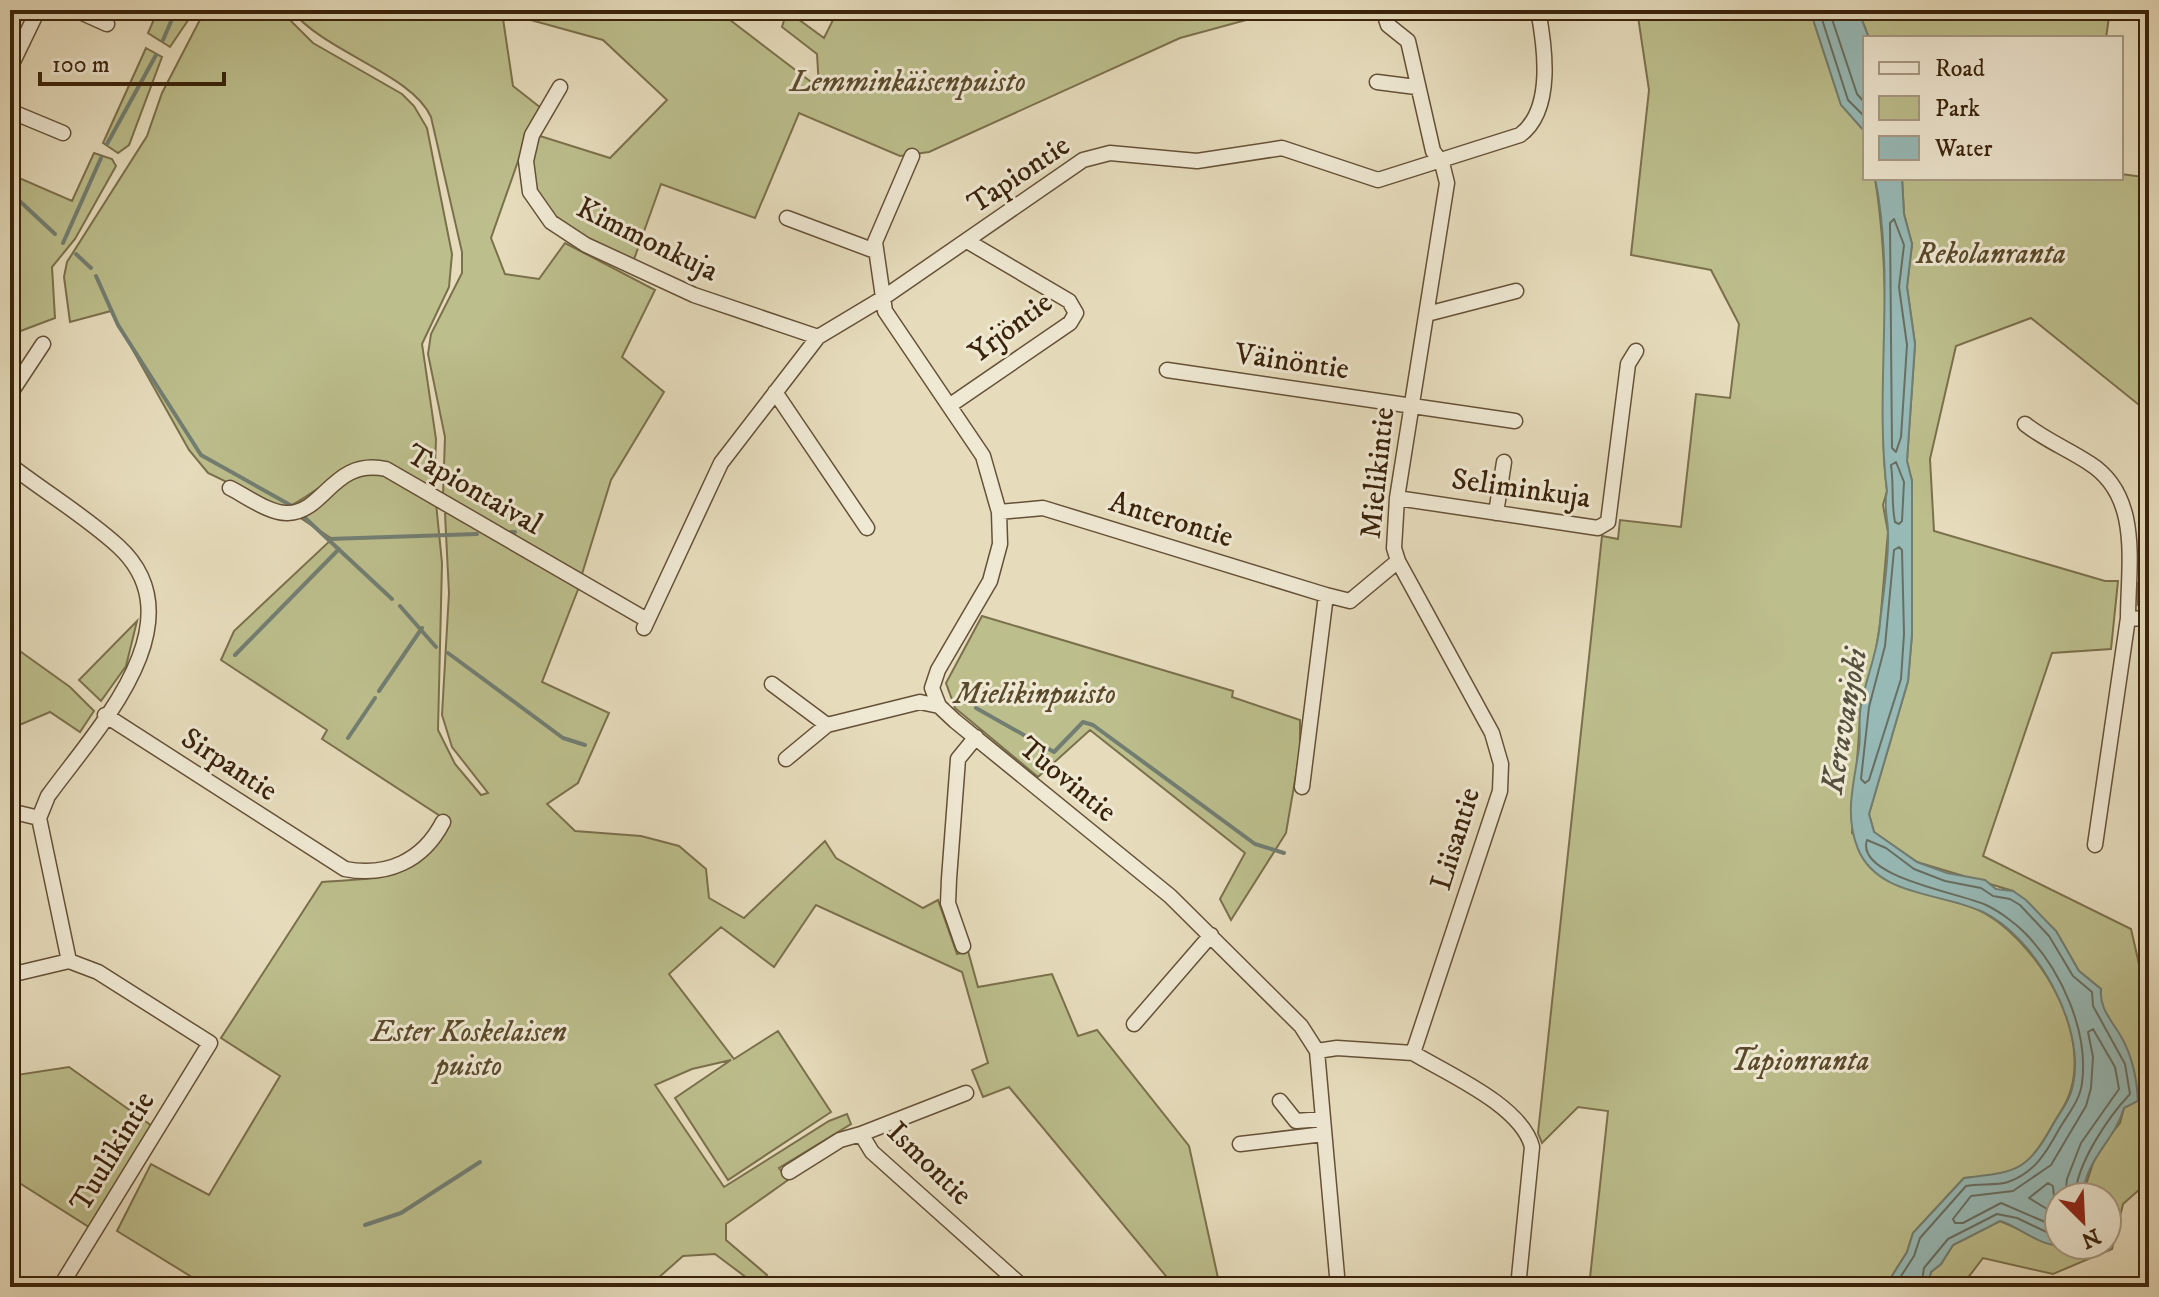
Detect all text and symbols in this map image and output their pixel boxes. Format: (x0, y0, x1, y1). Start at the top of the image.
scale bar (40, 36, 224, 86)
legend (1863, 36, 2123, 180)
text: 100 m (52, 50, 110, 80)
text: Road (1935, 54, 1985, 84)
park label: Lemminkäisenpuisto (788, 64, 1026, 101)
text: Park (1935, 94, 1980, 124)
street label: Tapiontie (961, 127, 1077, 223)
text: Water (1934, 134, 1992, 164)
street label: Kimmonkuja (570, 190, 724, 290)
park label: Rekolanranta (1915, 236, 2066, 273)
street label: Yrjöntie (962, 285, 1060, 371)
street label: Väinöntie (1232, 336, 1351, 388)
street label: Mielikintie (1353, 405, 1403, 541)
street label: Tapiontaival (399, 436, 549, 544)
street label: Seliminkuja (1449, 461, 1593, 517)
street label: Anterontie (1105, 484, 1237, 556)
water label: Keravanjoki (1812, 644, 1878, 798)
park label: Mielikinpuisto (952, 676, 1116, 713)
street label: Sirpantie (174, 720, 284, 810)
street label: Tuovintie (1010, 729, 1124, 831)
street label: Liisantie (1423, 783, 1489, 895)
park label: Ester Koskelaisen puisto (369, 1014, 567, 1085)
park label: Tapionranta (1731, 1043, 1869, 1080)
street label: Tuulikintie (63, 1085, 163, 1219)
street label: Ismontie (878, 1114, 980, 1214)
north arrow (2043, 1181, 2123, 1261)
text: N (2077, 1222, 2104, 1254)

